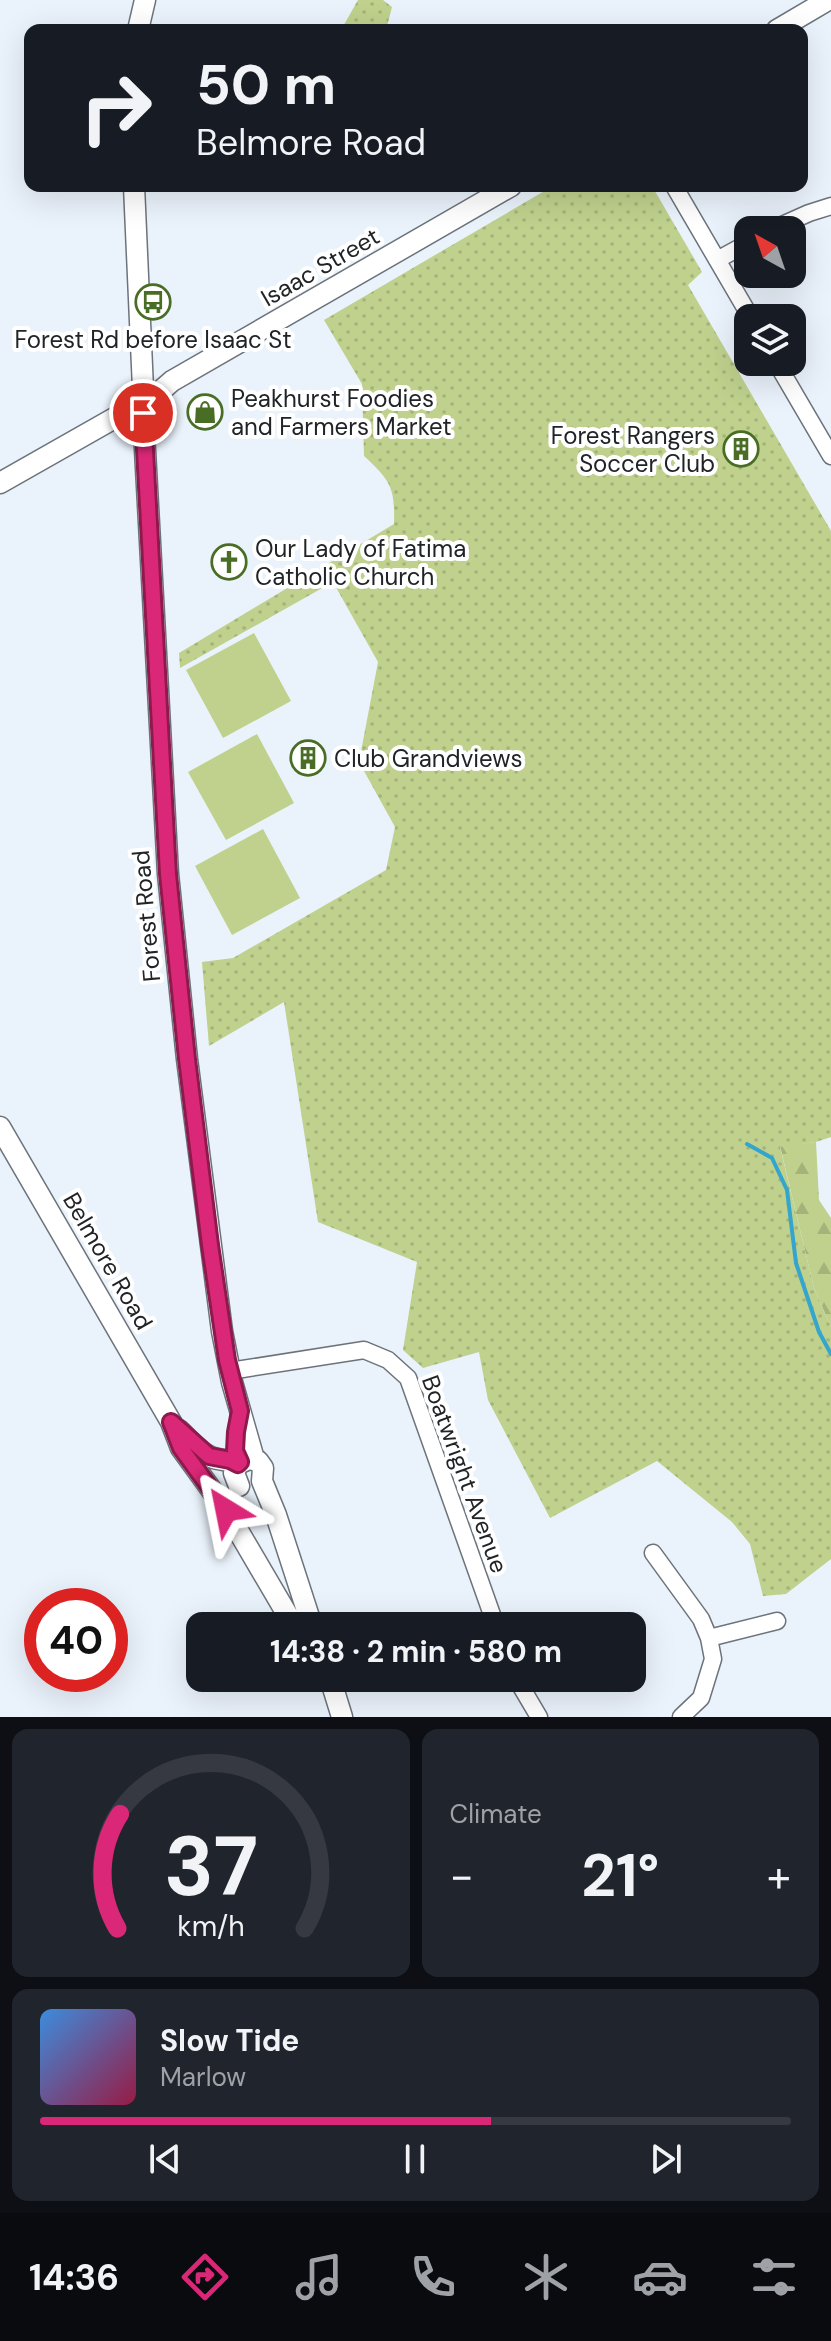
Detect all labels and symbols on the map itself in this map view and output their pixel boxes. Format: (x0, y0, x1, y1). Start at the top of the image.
north arrow (734, 216, 806, 288)
street label: Isaac Street (255, 221, 385, 313)
bus stop icon: Forest Rd before Isaac St (134, 283, 172, 321)
place label: Forest Rd before Isaac St (14, 324, 292, 355)
pin (109, 379, 177, 447)
place label: Peakhurst Foodies and Farmers Market (231, 383, 452, 442)
shop icon: Peakhurst Foodies and Farmers Market (186, 393, 224, 431)
place label: Forest Rangers Soccer Club (551, 420, 715, 479)
building icon: Forest Rangers Soccer Club (722, 430, 760, 468)
place label: Our Lady of Fatima Catholic Church (255, 533, 466, 592)
church icon: Our Lady of Fatima Catholic Church (210, 543, 248, 581)
building icon: Club Grandviews (289, 739, 327, 777)
place label: Club Grandviews (334, 743, 523, 774)
street label: Forest Road (125, 849, 167, 983)
street label: Belmore Road (56, 1187, 160, 1335)
street label: Boatwright Avenue (415, 1371, 515, 1577)
position arrow (184, 1468, 268, 1552)
speed limit sign: 40 (24, 1588, 128, 1692)

